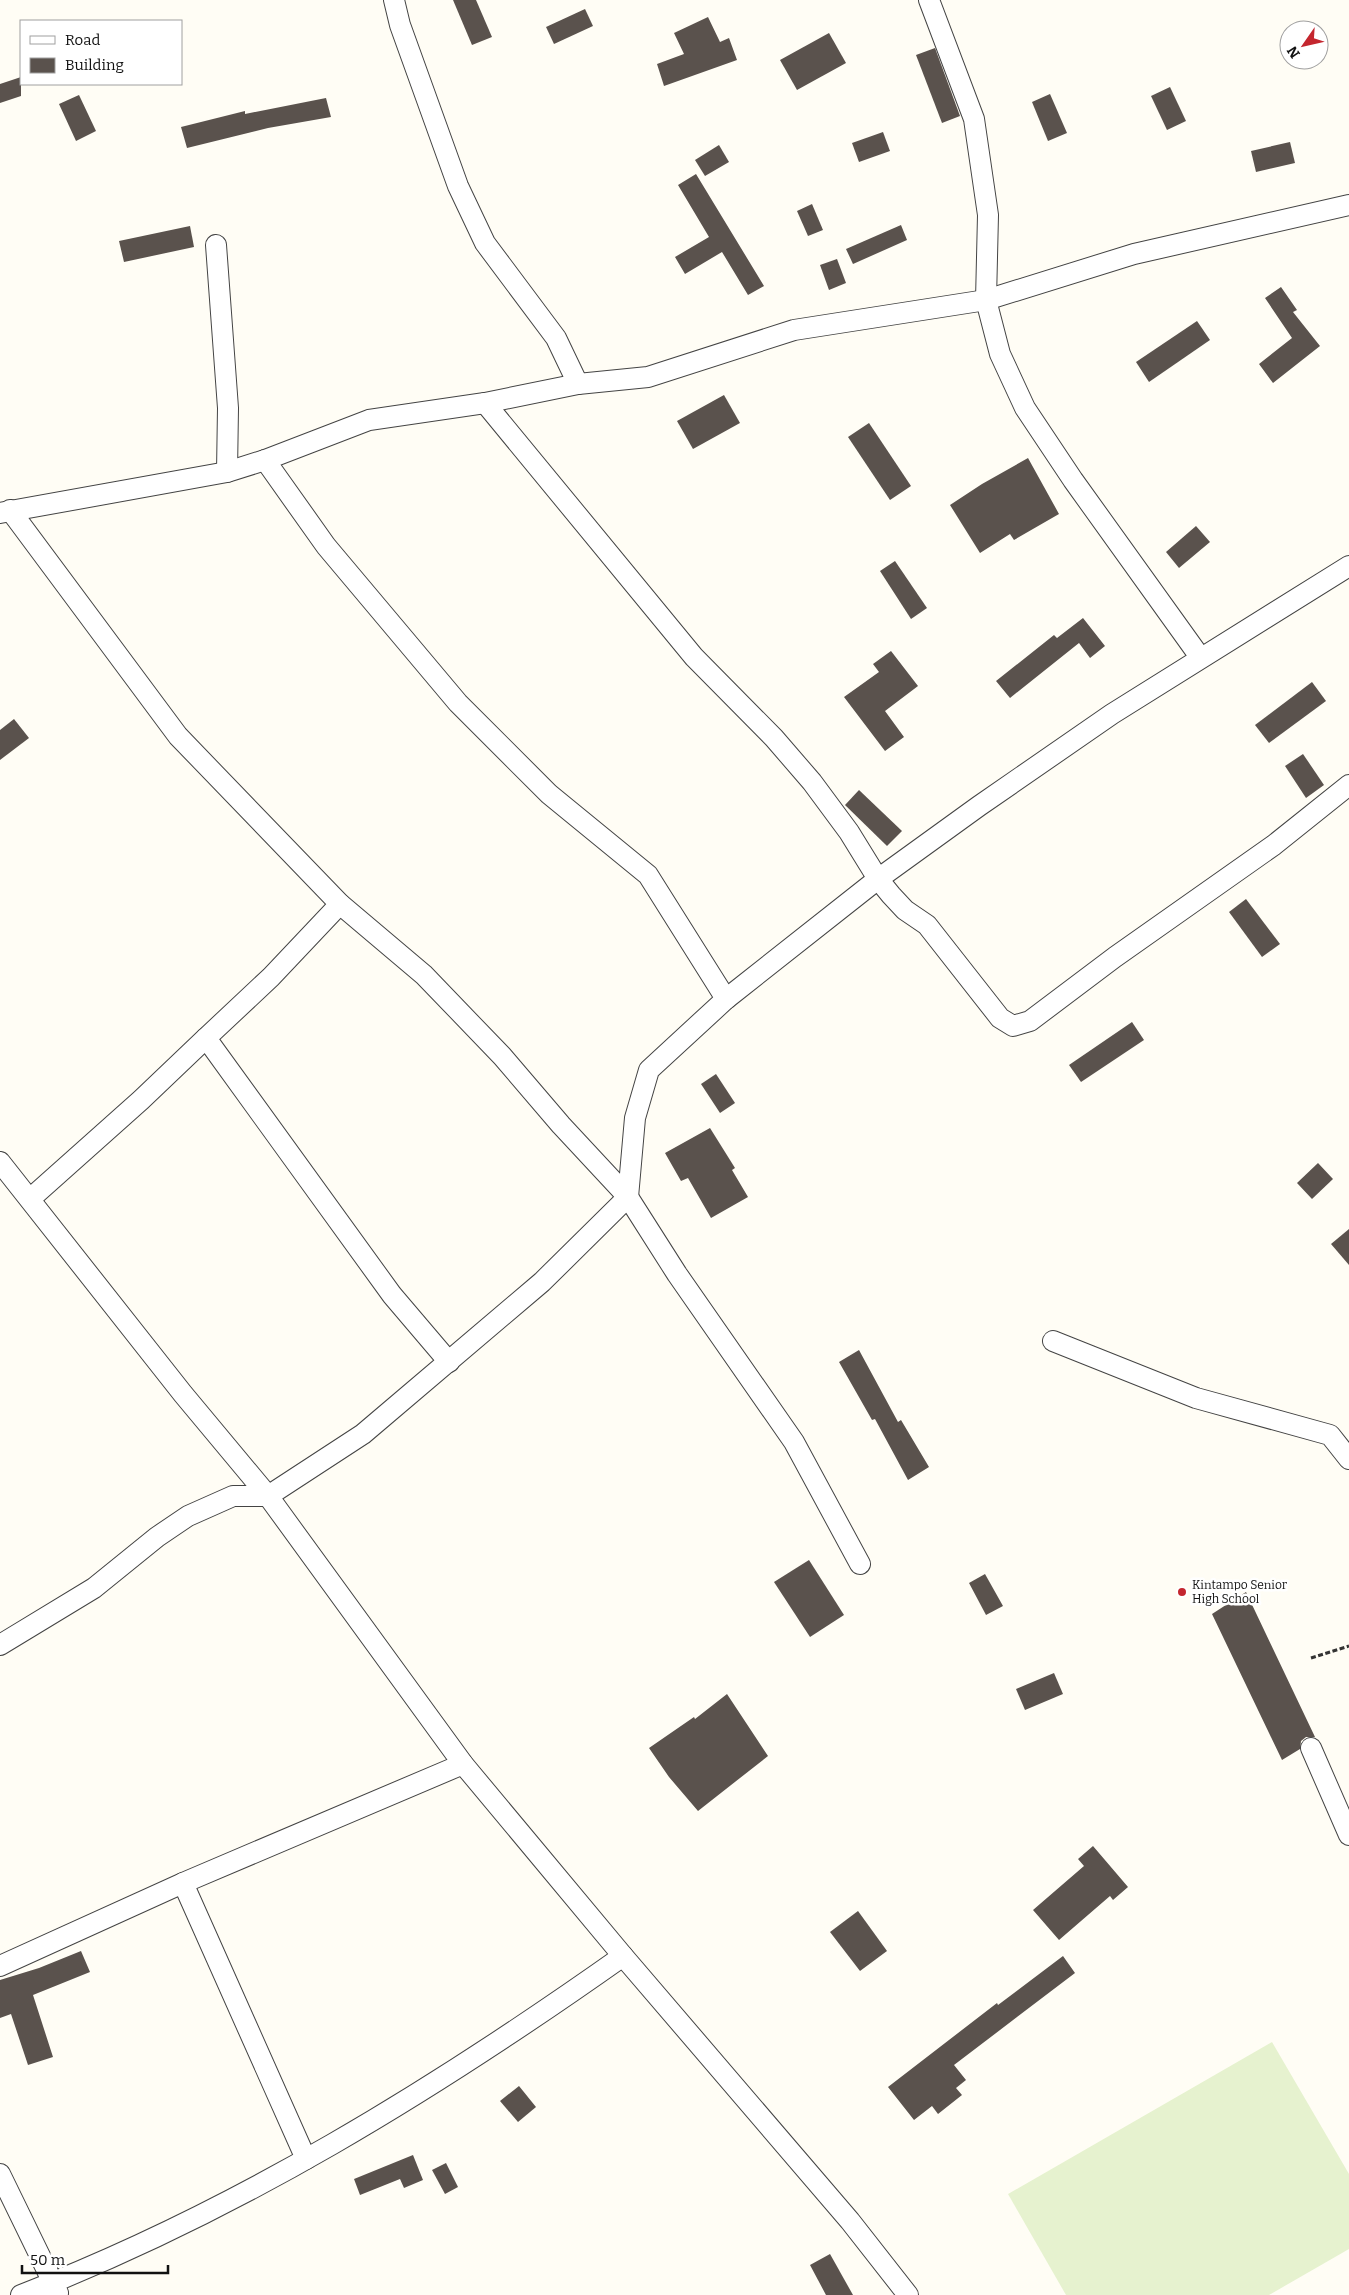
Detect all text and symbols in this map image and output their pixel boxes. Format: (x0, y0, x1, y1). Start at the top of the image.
legend (20, 20, 182, 85)
north arrow (1279, 20, 1329, 70)
text: Road (65, 31, 100, 49)
text: N (1283, 43, 1304, 61)
text: Building (65, 56, 124, 74)
place label: Kintampo Senior High School (1192, 1578, 1288, 1606)
marker: Kintampo Senior High School (1176, 1586, 1188, 1598)
scale bar (22, 2242, 169, 2274)
text: 50 m (30, 2251, 66, 2269)

